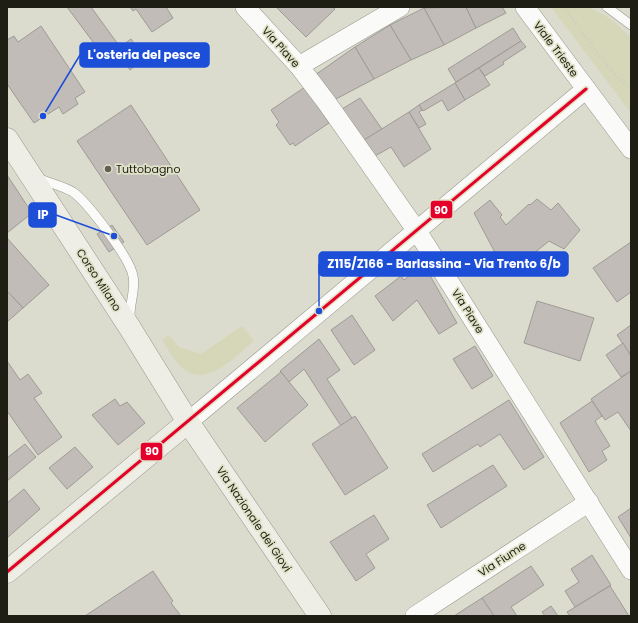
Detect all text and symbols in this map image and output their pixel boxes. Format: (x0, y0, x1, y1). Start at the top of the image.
street label: Viale Trieste (530, 18, 582, 80)
street label: Via Piave (258, 23, 304, 71)
callout: L'osteria del pesce (80, 43, 209, 67)
text: L'osteria del pesce (88, 46, 201, 63)
place label: Tuttobagno (116, 161, 180, 177)
marker: Tuttobagno (103, 164, 113, 174)
line badge: 90 (430, 200, 453, 219)
text: 90 (434, 202, 448, 218)
callout: IP (29, 203, 56, 227)
text: IP (37, 206, 49, 223)
street label: Corso Milano (73, 246, 125, 314)
callout: Z115/Z166 - Barlassina - Via Trento 6/b (319, 252, 568, 276)
text: Z115/Z166 - Barlassina - Via Trento 6/b (327, 255, 561, 272)
street label: Via Piave (448, 286, 488, 337)
line badge: 90 (140, 442, 163, 461)
text: 90 (145, 443, 159, 459)
street label: Via Nazionale dei Giovi (213, 463, 296, 575)
street label: Via Fiume (475, 538, 529, 580)

